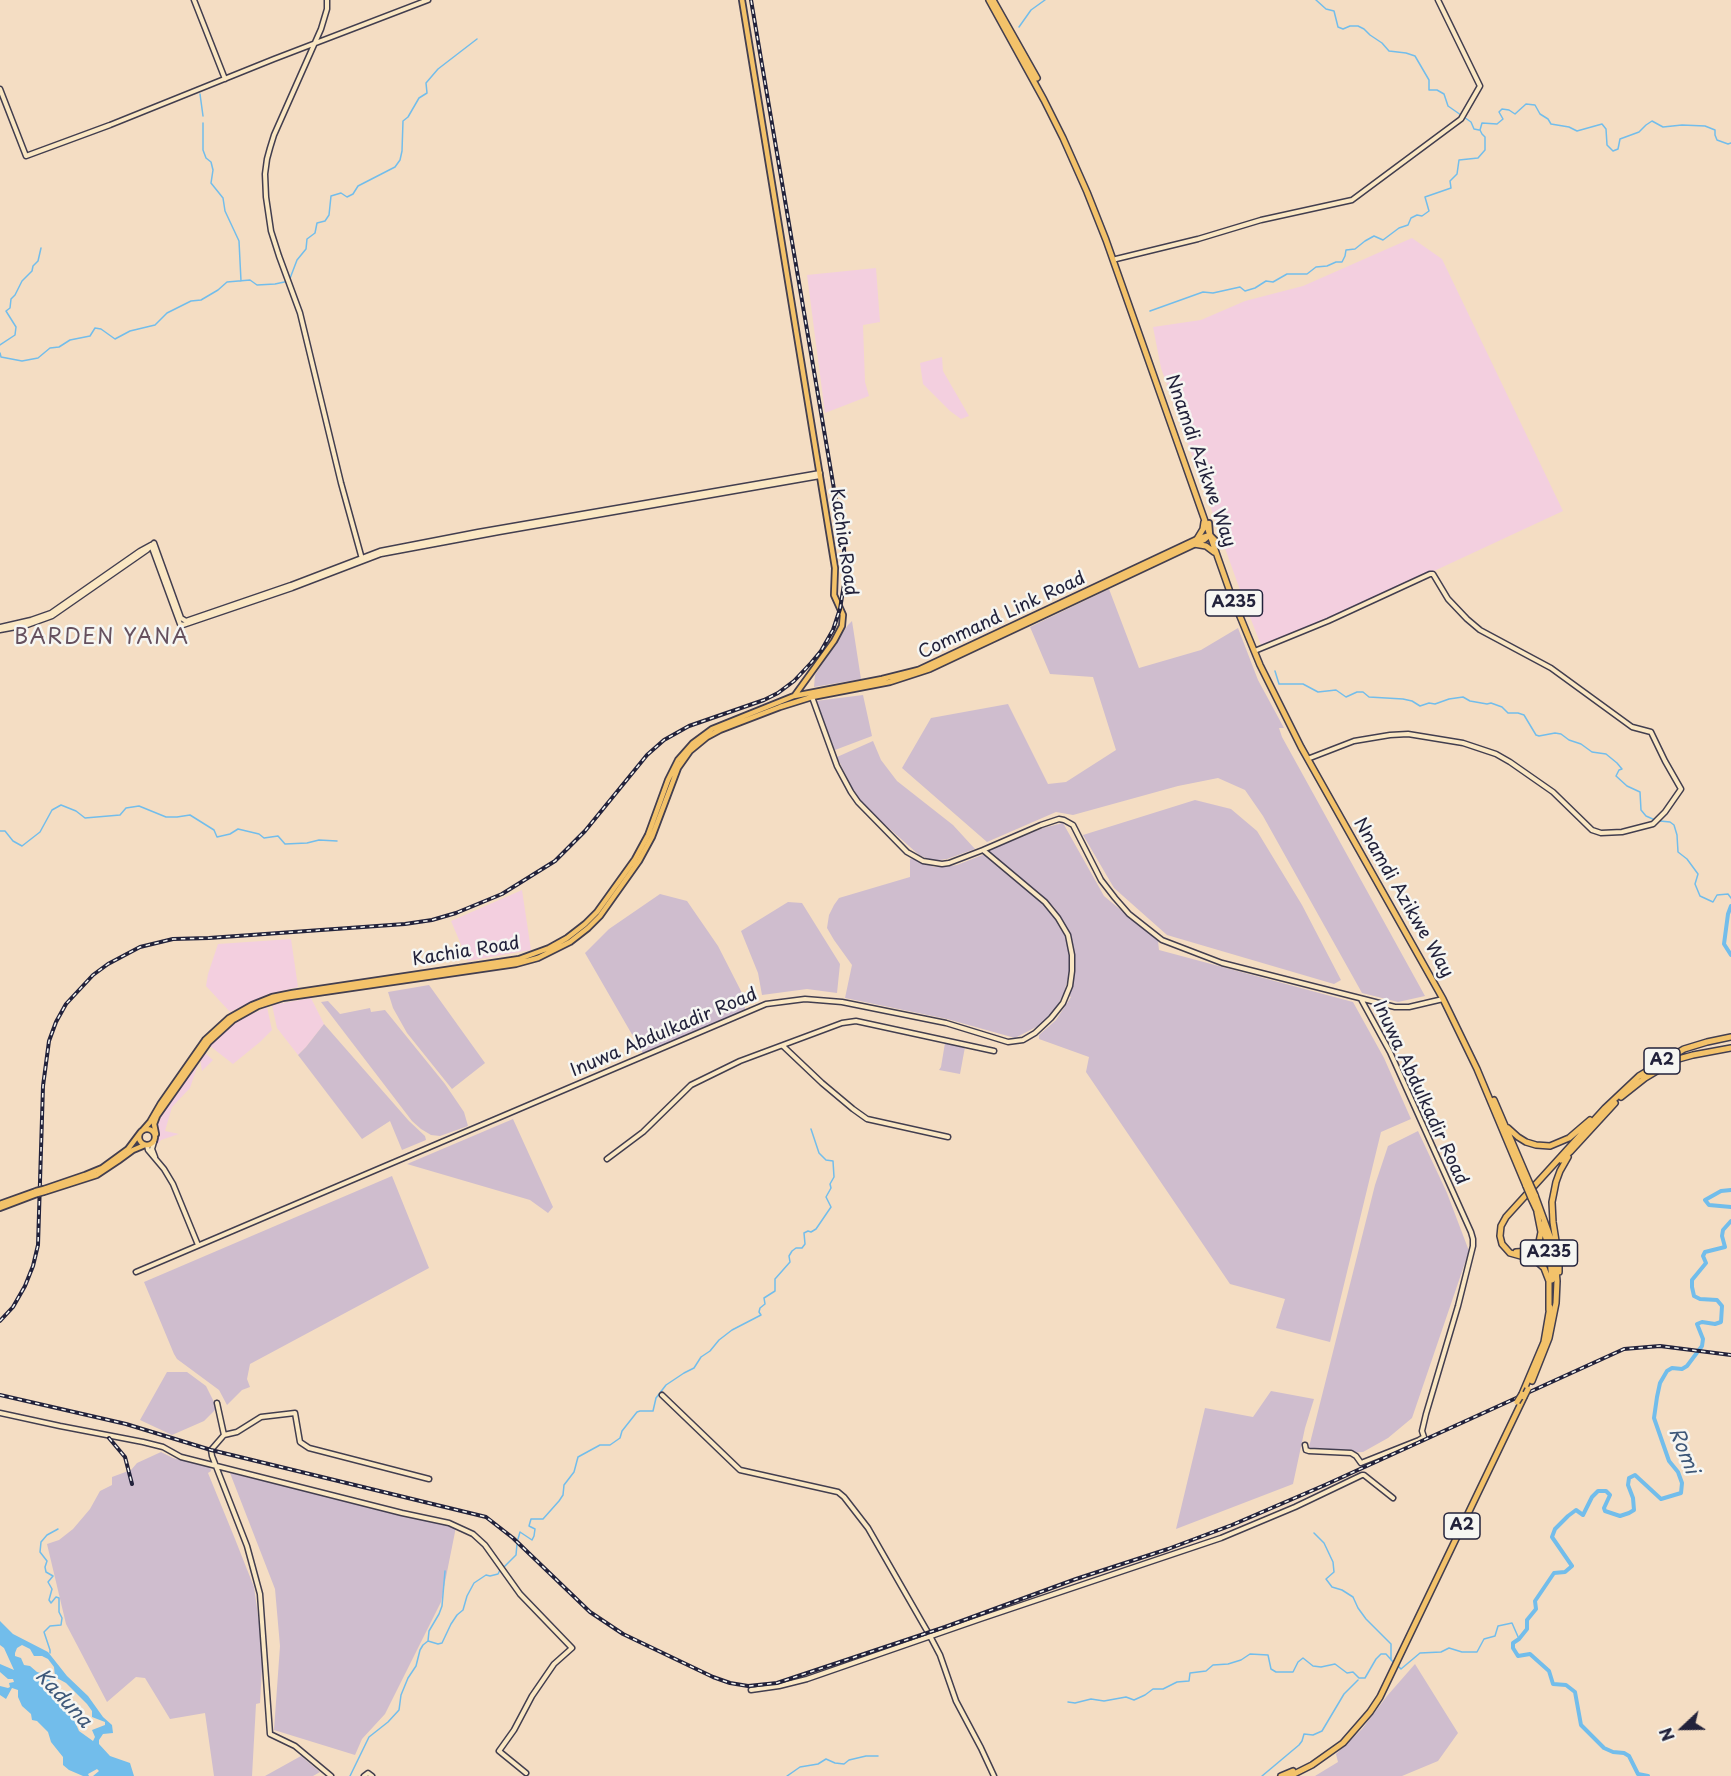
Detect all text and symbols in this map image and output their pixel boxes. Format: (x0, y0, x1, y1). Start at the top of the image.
street label: Nnamdi Azikwe Way (1160, 372, 1240, 550)
street label: Kachia Road (825, 487, 861, 597)
street label: Command Link Road (915, 568, 1089, 664)
road number: A235 (1206, 590, 1262, 616)
district label: BARDEN YANA (15, 625, 189, 651)
street label: Nnamdi Azikwe Way (1348, 814, 1458, 982)
street label: Kachia Road (411, 933, 521, 971)
street label: Inuwa Abdulkadir Road (567, 984, 761, 1082)
street label: Inuwa Abdulkadir Road (1368, 997, 1472, 1189)
road number: A2 (1644, 1048, 1680, 1074)
road number: A235 (1520, 1240, 1578, 1266)
water label: Romi (1663, 1424, 1703, 1478)
road number: A2 (1444, 1513, 1480, 1539)
water label: Kaduna (30, 1665, 96, 1733)
north arrow (1653, 1698, 1713, 1758)
text: N (1653, 1724, 1680, 1745)

